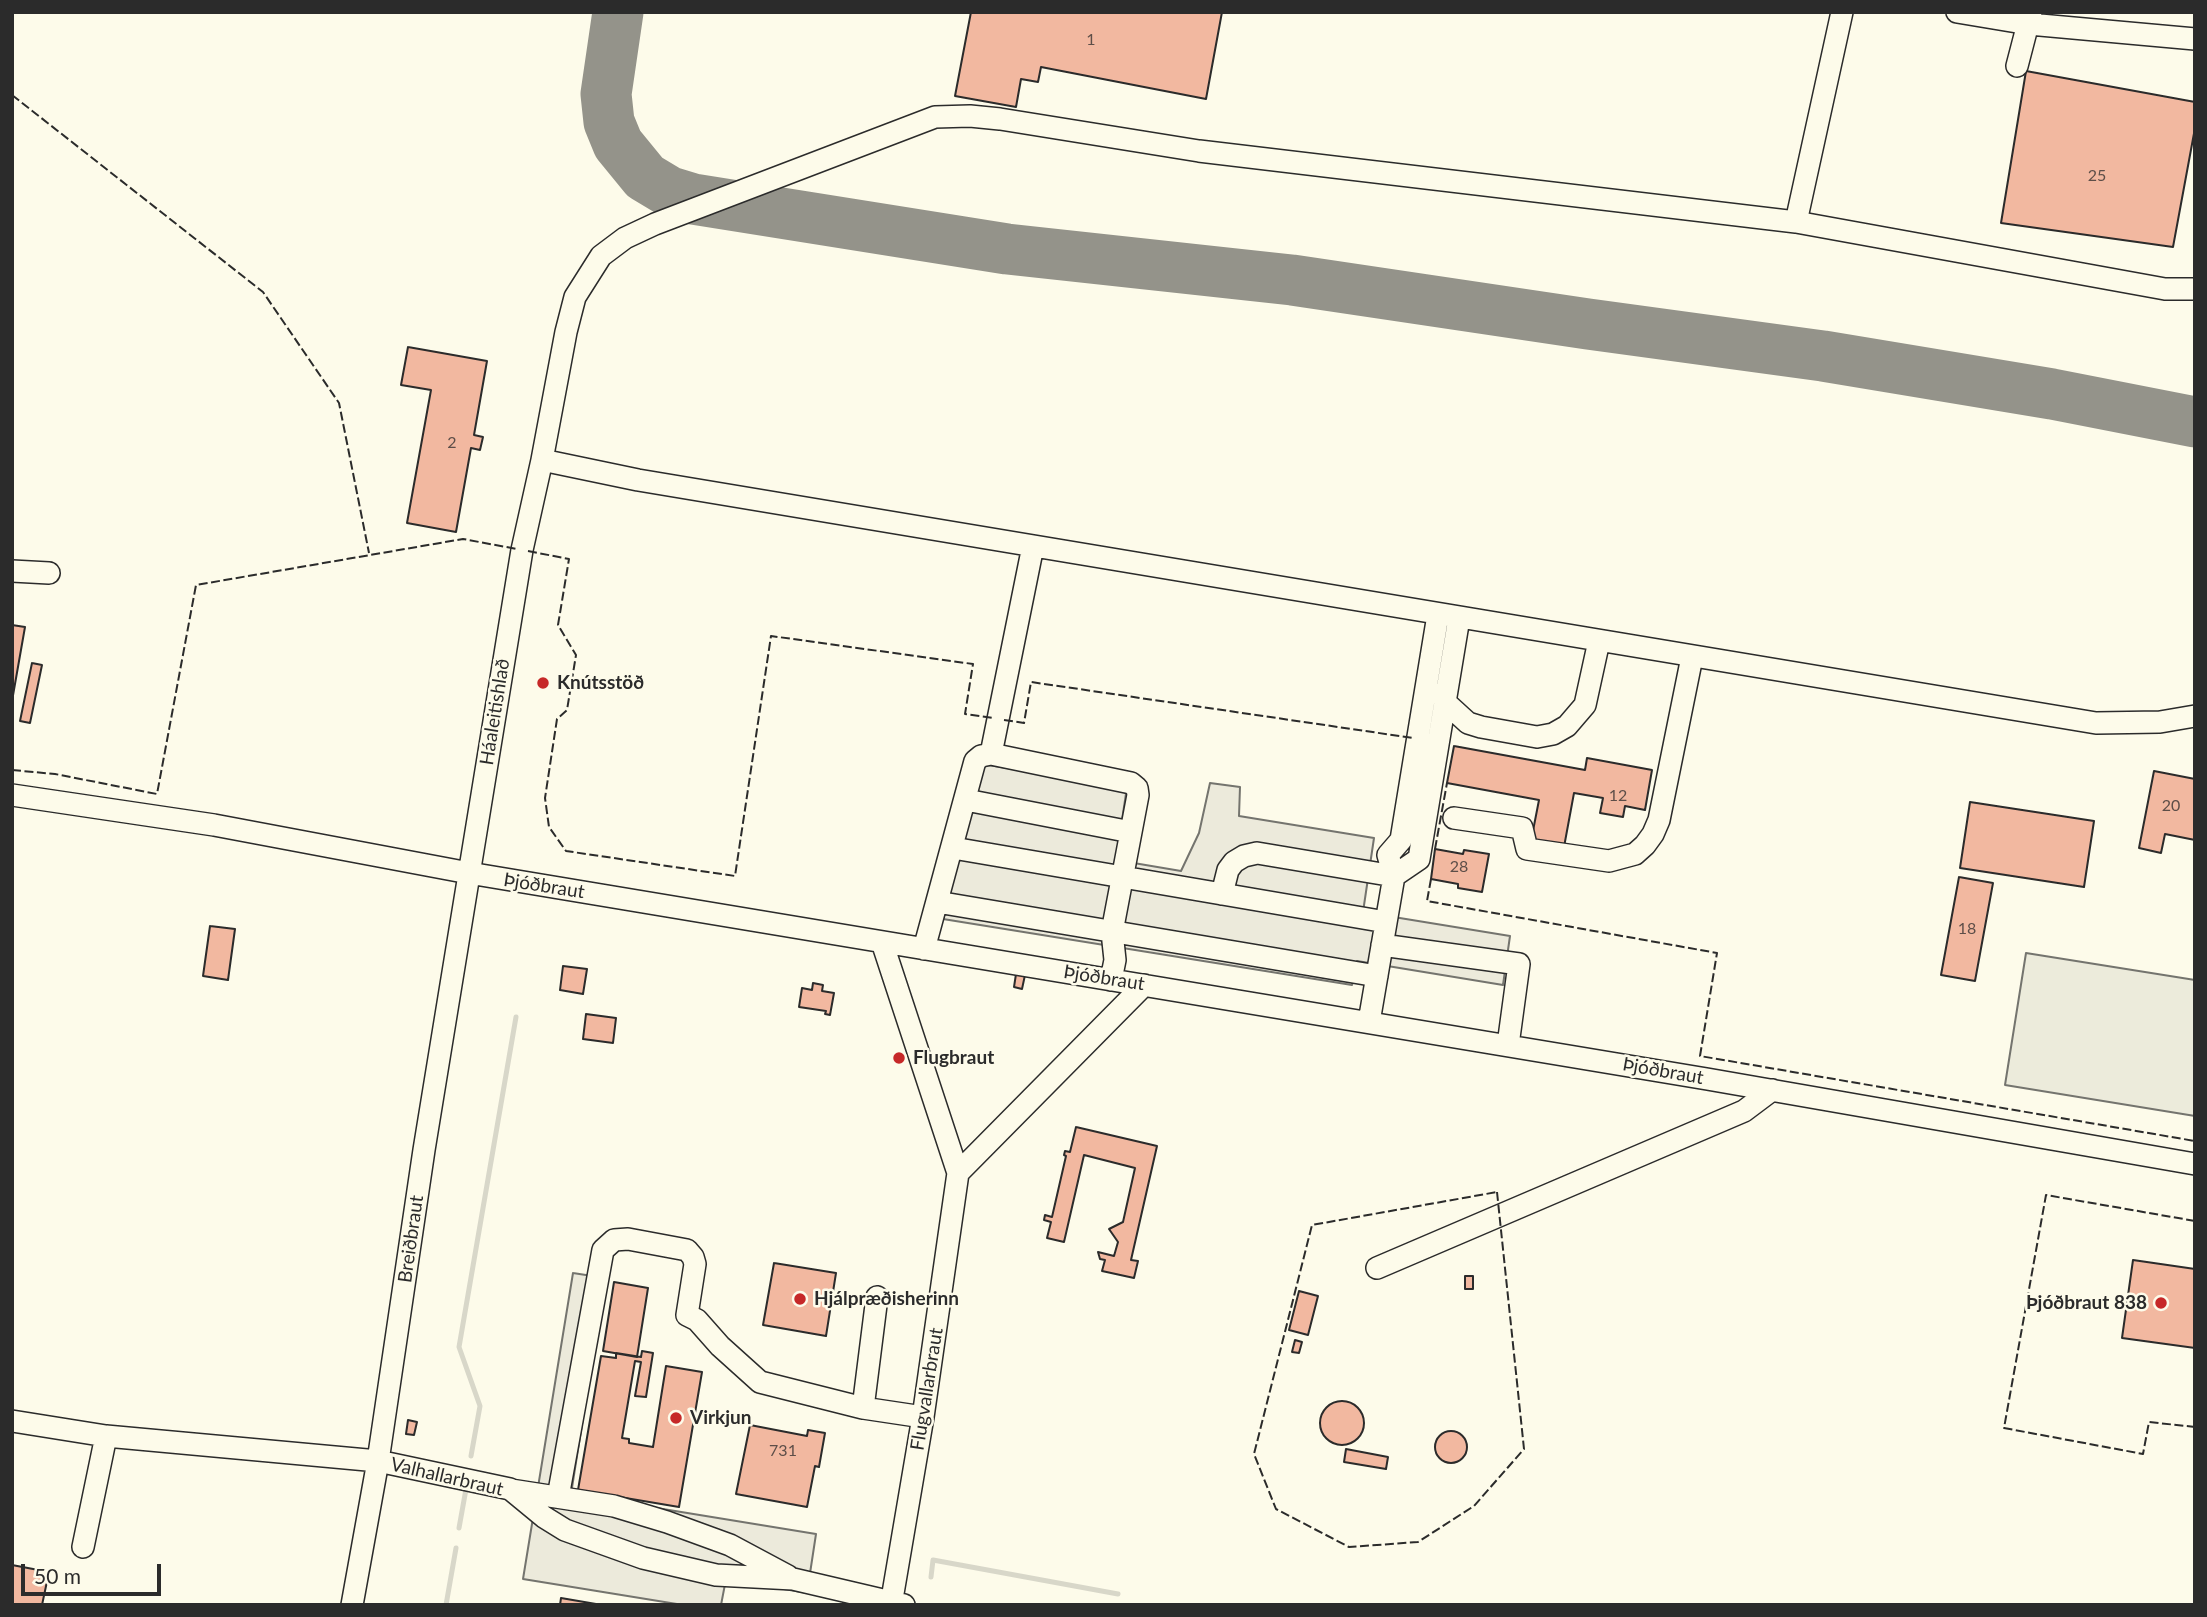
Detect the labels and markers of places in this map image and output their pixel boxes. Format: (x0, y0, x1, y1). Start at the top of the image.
place label: Knútsstöð (557, 672, 644, 694)
marker: Knútsstöð (535, 675, 551, 691)
place label: Flugbraut (913, 1047, 994, 1069)
marker: Flugbraut (891, 1050, 907, 1066)
place label: Hjálpræðisherinn (814, 1288, 959, 1310)
marker: Hjálpræðisherinn (792, 1291, 808, 1307)
place label: Þjóðbraut 838 (2026, 1292, 2147, 1314)
marker: Þjóðbraut 838 (2153, 1295, 2169, 1311)
place label: Virkjun (690, 1407, 752, 1429)
marker: Virkjun (668, 1410, 684, 1426)

